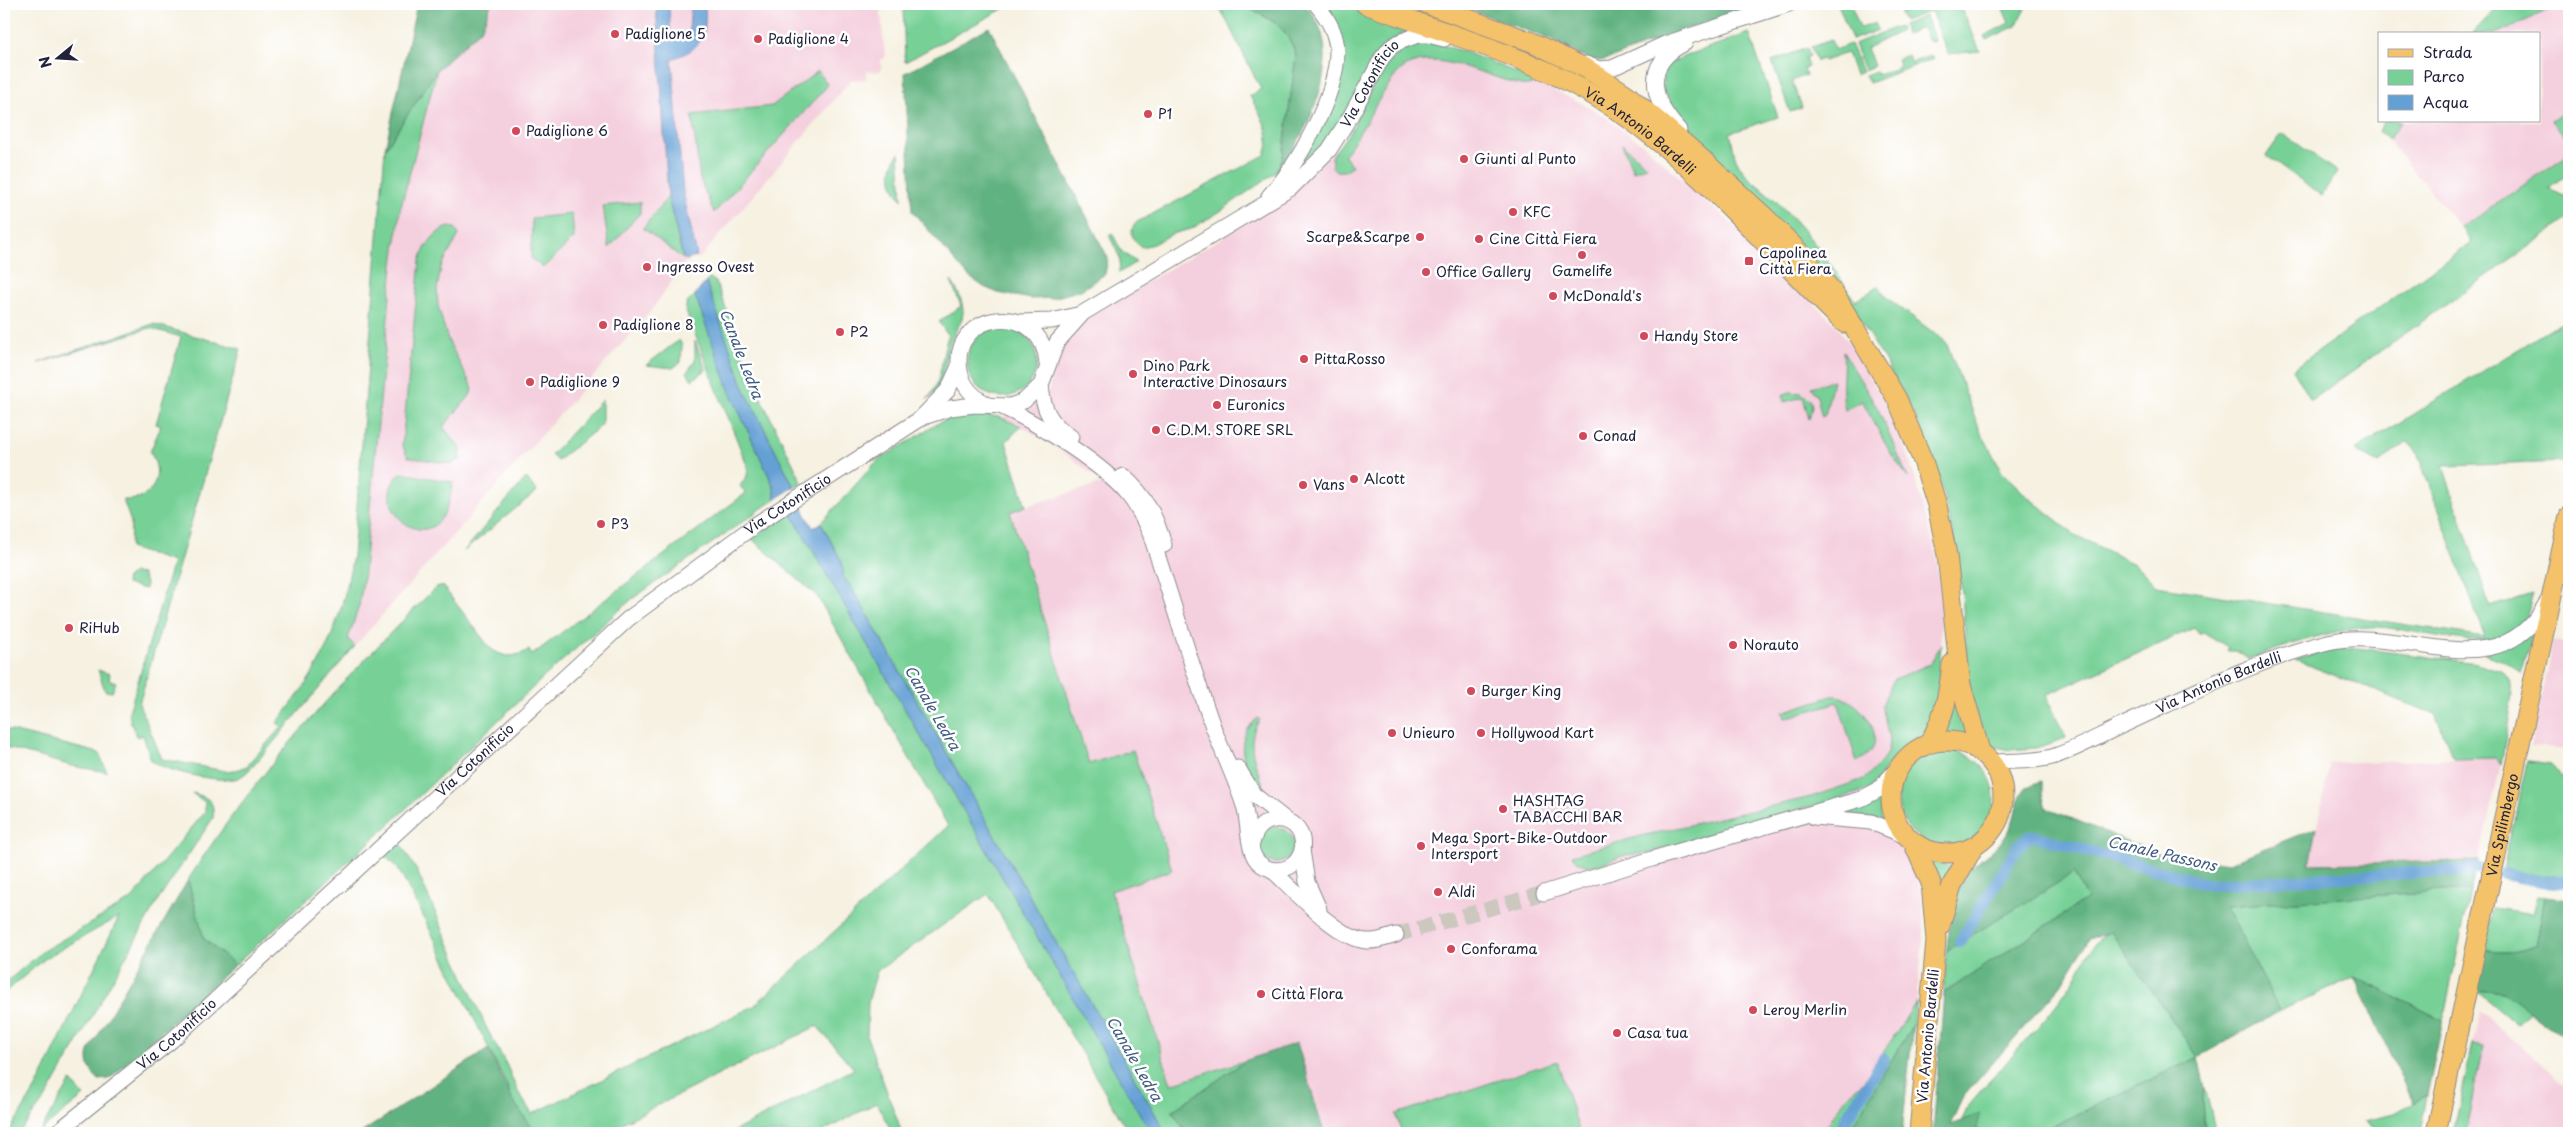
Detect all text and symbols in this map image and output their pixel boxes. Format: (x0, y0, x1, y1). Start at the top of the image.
place label: Padiglione 5 (625, 23, 706, 44)
marker: Padiglione 5 (609, 28, 621, 40)
place label: Padiglione 4 (768, 28, 849, 49)
north arrow (32, 32, 82, 82)
legend (2378, 32, 2540, 122)
marker: Padiglione 4 (752, 33, 764, 45)
street label: Via Cotonificio (1335, 34, 1403, 132)
text: Strada (2423, 40, 2473, 63)
text: N (33, 54, 57, 71)
text: Parco (2423, 64, 2465, 87)
street label: Via Antonio Bardelli (1581, 81, 1701, 179)
text: Acqua (2423, 90, 2469, 113)
place label: P1 (1158, 103, 1172, 124)
marker: P1 (1142, 108, 1154, 120)
place label: Padiglione 6 (526, 120, 608, 141)
marker: Padiglione 6 (510, 125, 522, 137)
place label: Giunti al Punto (1474, 148, 1576, 169)
marker: Giunti al Punto (1458, 153, 1470, 165)
place label: KFC (1523, 201, 1551, 222)
marker: KFC (1507, 206, 1519, 218)
place label: Scarpe&Scarpe (1306, 226, 1410, 247)
place label: Cine Città Fiera (1489, 228, 1597, 249)
marker: Scarpe&Scarpe (1414, 231, 1426, 243)
marker: Cine Città Fiera (1473, 233, 1485, 245)
place label: Capolinea Città Fiera (1759, 242, 1832, 279)
marker: Gamelife (1576, 249, 1588, 261)
marker: Capolinea Città Fiera (1743, 255, 1755, 267)
place label: Ingresso Ovest (657, 256, 755, 277)
place label: Gamelife (1552, 260, 1612, 281)
marker: Ingresso Ovest (641, 261, 653, 273)
place label: Office Gallery (1436, 261, 1531, 282)
marker: Office Gallery (1420, 266, 1432, 278)
place label: McDonald's (1563, 285, 1642, 306)
marker: McDonald's (1547, 290, 1559, 302)
water label: Canale Ledra (715, 305, 770, 402)
place label: Padiglione 8 (613, 314, 694, 335)
marker: Padiglione 8 (597, 319, 609, 331)
place label: P2 (850, 321, 869, 342)
place label: Handy Store (1654, 325, 1738, 346)
marker: P2 (834, 326, 846, 338)
marker: Handy Store (1638, 330, 1650, 342)
place label: PittaRosso (1314, 348, 1386, 369)
marker: PittaRosso (1298, 353, 1310, 365)
place label: Dino Park Interactive Dinosaurs (1143, 355, 1287, 392)
marker: Dino Park Interactive Dinosaurs (1127, 368, 1139, 380)
place label: Padiglione 9 (540, 371, 620, 392)
marker: Padiglione 9 (524, 376, 536, 388)
place label: Euronics (1227, 394, 1285, 415)
marker: Euronics (1211, 399, 1223, 411)
place label: C.D.M. STORE SRL (1166, 419, 1293, 440)
marker: C.D.M. STORE SRL (1150, 424, 1162, 436)
place label: Conad (1593, 425, 1636, 446)
marker: Conad (1577, 430, 1589, 442)
street label: Via Cotonificio (739, 468, 835, 540)
place label: Alcott (1364, 468, 1405, 489)
marker: Alcott (1348, 473, 1360, 485)
place label: Vans (1313, 474, 1345, 495)
marker: Vans (1297, 479, 1309, 491)
place label: P3 (611, 513, 629, 534)
marker: P3 (595, 518, 607, 530)
place label: RiHub (79, 617, 120, 638)
marker: RiHub (63, 622, 75, 634)
place label: Norauto (1743, 634, 1799, 655)
marker: Norauto (1727, 639, 1739, 651)
street label: Via Antonio Bardelli (2152, 646, 2284, 718)
water label: Canale Ledra (900, 660, 967, 755)
place label: Burger King (1481, 680, 1561, 701)
marker: Burger King (1465, 685, 1477, 697)
street label: Via Cotonificio (431, 718, 519, 802)
place label: Unieuro (1402, 722, 1455, 743)
place label: Hollywood Kart (1491, 722, 1594, 743)
marker: Unieuro (1386, 727, 1398, 739)
marker: Hollywood Kart (1475, 727, 1487, 739)
street label: Via Spilimbergo (2481, 771, 2523, 879)
place label: HASHTAG TABACCHI BAR (1513, 790, 1622, 827)
marker: HASHTAG TABACCHI BAR (1497, 803, 1509, 815)
place label: Mega Sport-Bike-Outdoor Intersport (1431, 827, 1608, 864)
water label: Canale Passons (2106, 829, 2220, 876)
marker: Mega Sport-Bike-Outdoor Intersport (1415, 840, 1427, 852)
place label: Aldi (1448, 881, 1475, 902)
marker: Aldi (1432, 886, 1444, 898)
place label: Conforama (1461, 938, 1538, 959)
marker: Conforama (1445, 943, 1457, 955)
street label: Via Antonio Bardelli (1911, 968, 1944, 1104)
place label: Città Flora (1271, 983, 1344, 1004)
marker: Città Flora (1255, 988, 1267, 1000)
street label: Via Cotonificio (132, 993, 221, 1074)
place label: Leroy Merlin (1763, 999, 1847, 1020)
marker: Leroy Merlin (1747, 1004, 1759, 1016)
water label: Canale Ledra (1102, 1011, 1169, 1106)
place label: Casa tua (1627, 1022, 1688, 1043)
marker: Casa tua (1611, 1027, 1623, 1039)

